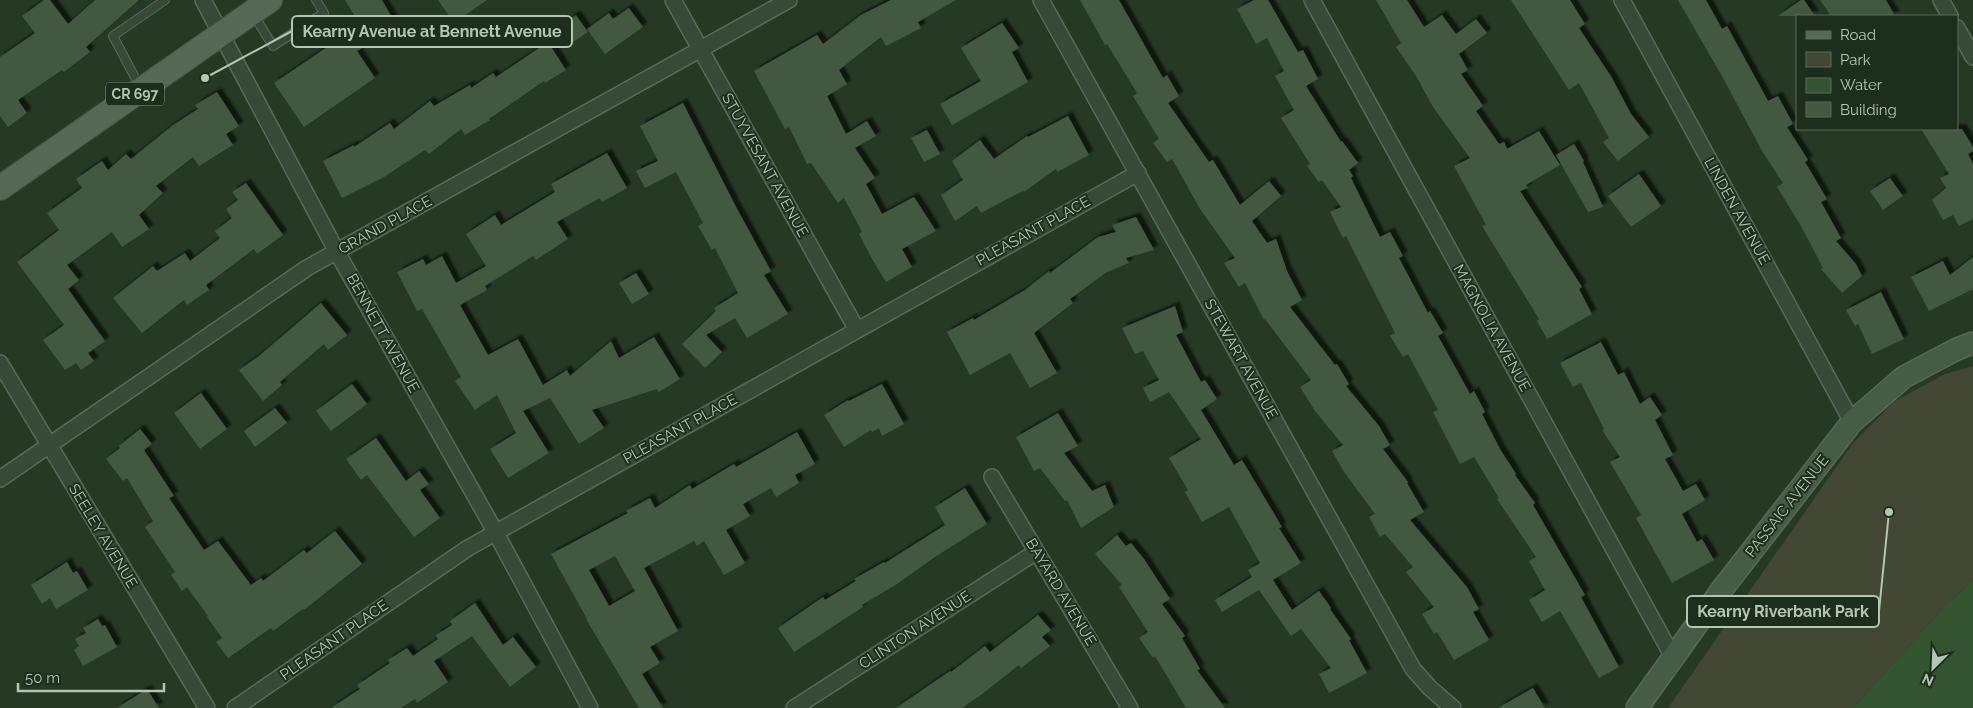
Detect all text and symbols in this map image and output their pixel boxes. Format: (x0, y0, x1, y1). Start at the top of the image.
legend (1796, 15, 1958, 130)
callout: Kearny Avenue at Bennett Avenue (292, 16, 572, 47)
text: Kearny Avenue at Bennett Avenue (302, 22, 562, 41)
text: Road (1840, 26, 1876, 44)
text: Park (1840, 51, 1871, 69)
text: Water (1840, 76, 1883, 94)
road number: CR 697 (106, 82, 164, 106)
street label: STUYVESANT AVENUE (718, 90, 812, 240)
text: Building (1840, 101, 1897, 119)
street label: LINDEN AVENUE (1700, 154, 1774, 268)
street label: GRAND PLACE (335, 192, 435, 258)
street label: PLEASANT PLACE (973, 192, 1093, 270)
street label: MAGNOLIA AVENUE (1450, 261, 1534, 395)
street label: BENNETT AVENUE (343, 270, 423, 396)
street label: STEWART AVENUE (1200, 296, 1282, 422)
street label: PLEASANT PLACE (620, 390, 740, 468)
street label: PASSAIC AVENUE (1742, 451, 1832, 561)
street label: SEELEY AVENUE (65, 481, 141, 591)
street label: BAYARD AVENUE (1022, 535, 1100, 649)
street label: CLINTON AVENUE (856, 587, 974, 673)
street label: PLEASANT PLACE (277, 596, 391, 684)
callout: Kearny Riverbank Park (1687, 596, 1879, 627)
text: Kearny Riverbank Park (1697, 602, 1869, 621)
north arrow (1908, 643, 1958, 693)
scale bar (18, 660, 164, 692)
text: 50 m (25, 669, 60, 687)
text: N (1920, 670, 1936, 689)

